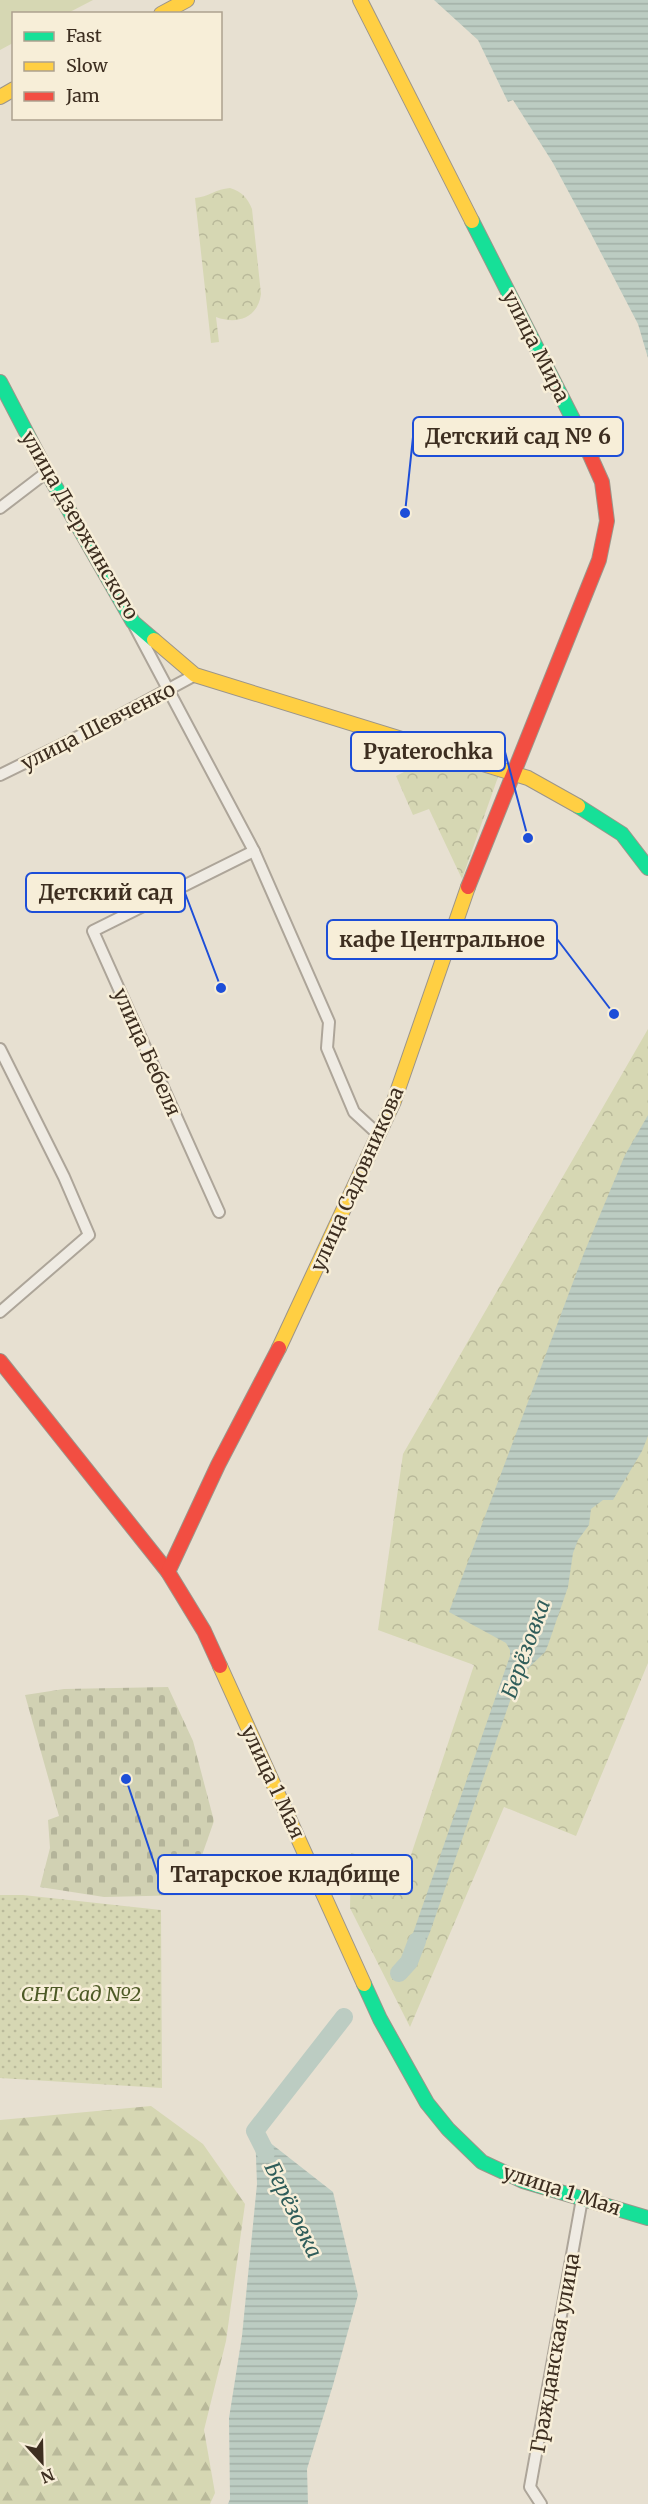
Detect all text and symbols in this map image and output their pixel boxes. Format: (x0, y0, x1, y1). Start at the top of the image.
legend (12, 12, 222, 120)
text: Fast (66, 24, 102, 47)
text: Slow (66, 54, 109, 77)
text: Jam (65, 84, 100, 107)
street label: улица Мира (497, 285, 576, 406)
callout: Детский сад № 6 (413, 417, 623, 456)
text: Детский сад № 6 (425, 423, 611, 450)
street label: улица Дзержинского (16, 426, 145, 624)
street label: улица Шевченко (16, 676, 179, 775)
callout: Pyaterochka (351, 732, 505, 771)
text: Pyaterochka (363, 738, 493, 765)
callout: Детский сад (26, 873, 185, 912)
text: Детский сад (39, 879, 173, 906)
callout: кафе Центральное (327, 920, 557, 959)
text: кафе Центральное (339, 926, 545, 953)
street label: улица Бебеля (108, 984, 187, 1120)
street label: улица Садовникова (305, 1082, 409, 1275)
water label: Берёзовка (495, 1596, 556, 1702)
street label: улица 1 Мая (236, 1721, 311, 1843)
callout: Татарское кладбище (158, 1855, 412, 1894)
text: Татарское кладбище (170, 1861, 400, 1888)
park label: СНТ Сад №2 (21, 1981, 141, 2006)
water label: Берёзовка (259, 2157, 328, 2262)
street label: улица 1 Мая (500, 2159, 624, 2220)
street label: Гражданская улица (525, 2251, 584, 2455)
north arrow (12, 2432, 72, 2492)
text: N (38, 2464, 57, 2488)

